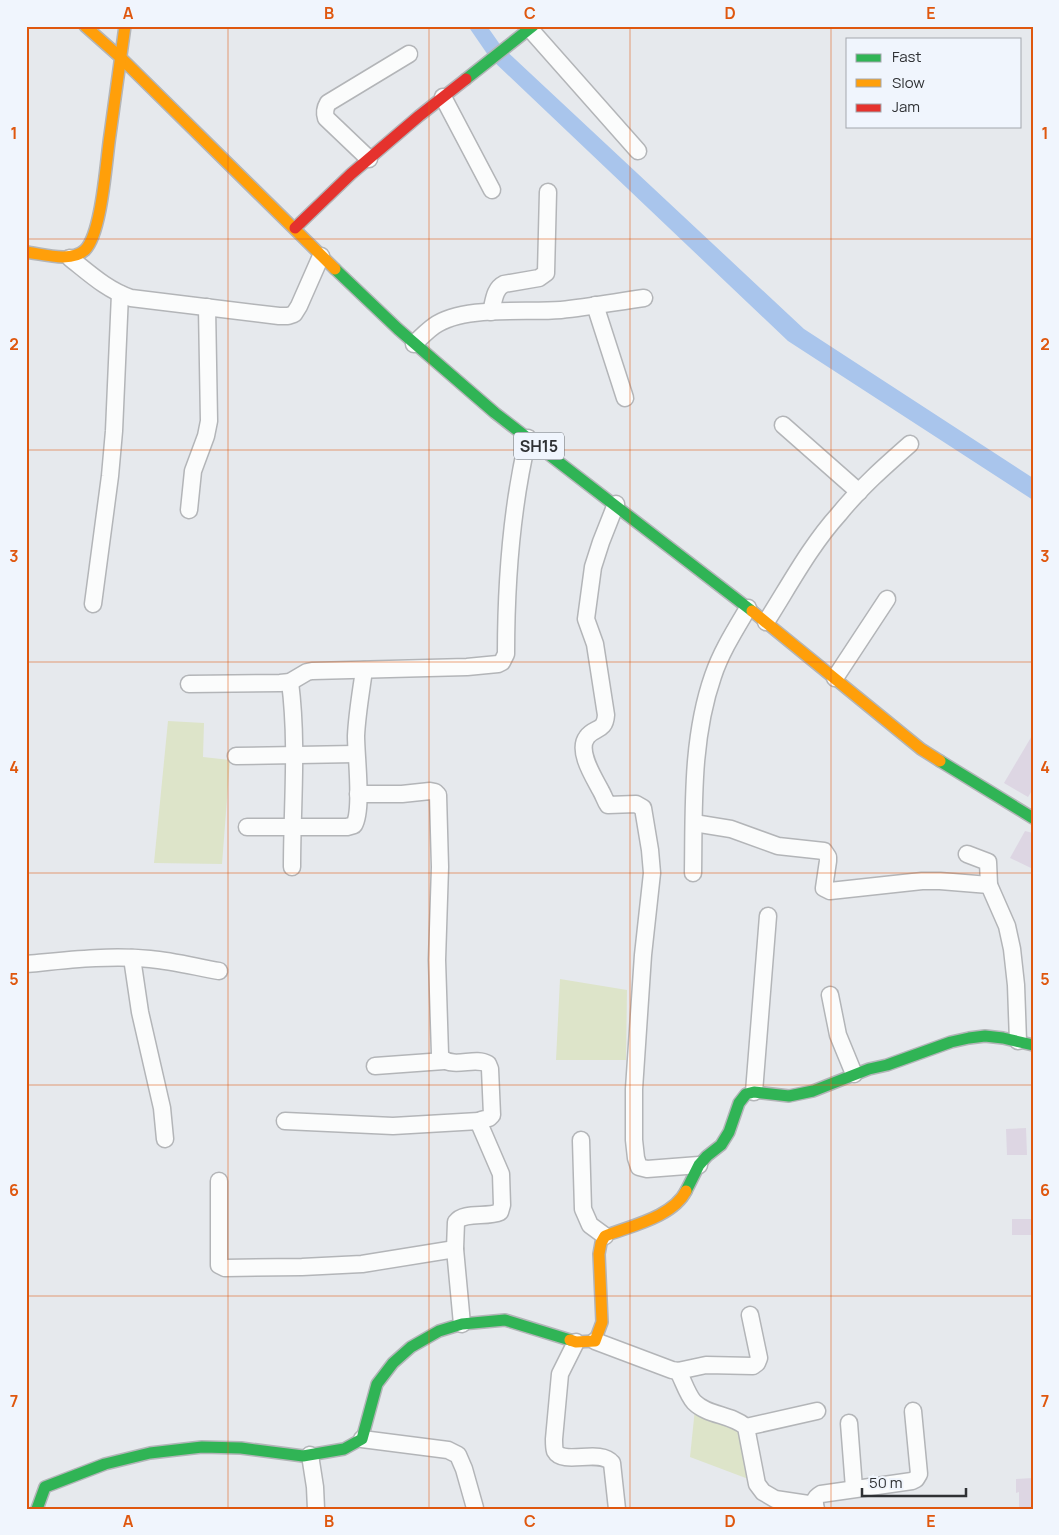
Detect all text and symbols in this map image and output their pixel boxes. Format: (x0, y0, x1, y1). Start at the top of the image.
text: A (123, 2, 134, 24)
text: B (324, 2, 334, 24)
text: C (524, 2, 536, 24)
text: D (724, 2, 736, 24)
text: E (926, 2, 936, 24)
legend (846, 38, 1022, 128)
text: Fast (892, 46, 921, 67)
text: Slow (892, 72, 925, 93)
text: Jam (892, 96, 920, 117)
text: 1 (10, 122, 18, 144)
text: 1 (1041, 122, 1049, 144)
text: 2 (9, 333, 19, 355)
text: 2 (1040, 333, 1050, 355)
road number: SH15 (514, 432, 564, 460)
text: 3 (9, 545, 19, 567)
text: 3 (1040, 545, 1050, 567)
text: 4 (9, 756, 19, 778)
text: 4 (1040, 756, 1050, 778)
text: 5 (9, 968, 19, 990)
text: 5 (1040, 968, 1050, 990)
text: 6 (9, 1179, 19, 1201)
text: 6 (1040, 1179, 1050, 1201)
text: 7 (10, 1390, 18, 1412)
text: 7 (1041, 1390, 1049, 1412)
scale bar (862, 1465, 965, 1497)
text: 50 m (869, 1472, 903, 1493)
text: A (123, 1510, 134, 1532)
text: B (324, 1510, 334, 1532)
text: C (524, 1510, 536, 1532)
text: D (724, 1510, 736, 1532)
text: E (926, 1510, 936, 1532)

